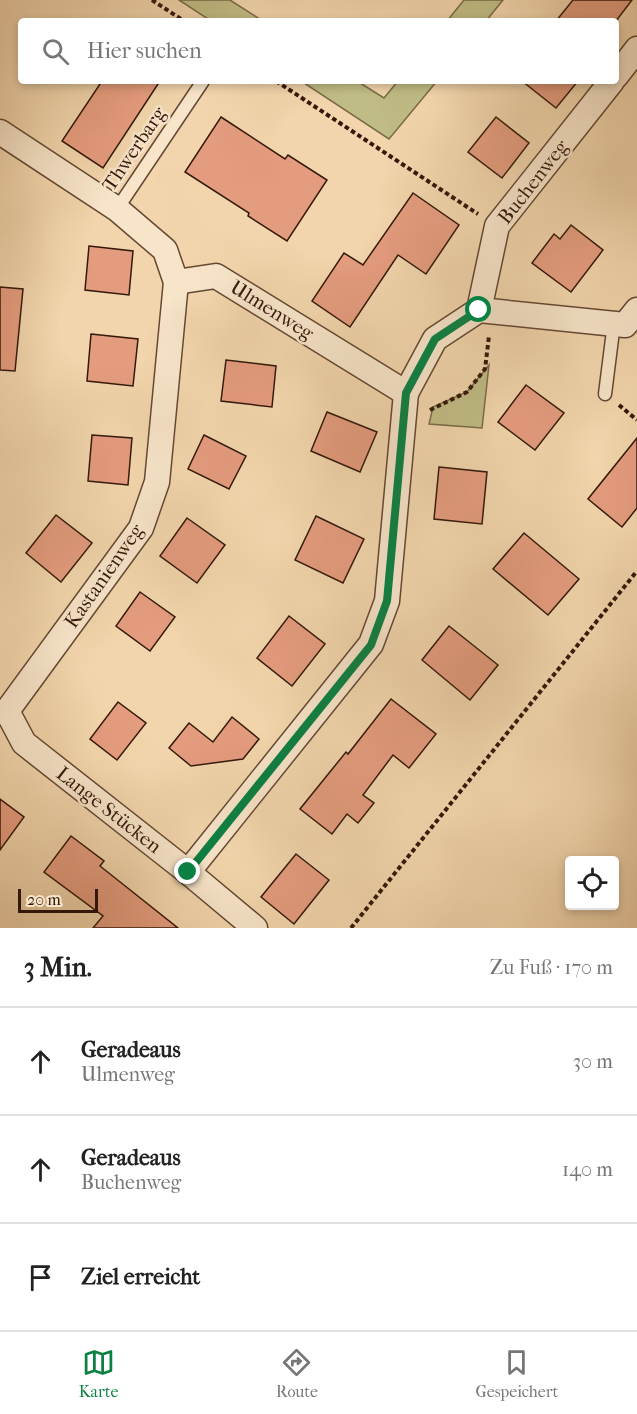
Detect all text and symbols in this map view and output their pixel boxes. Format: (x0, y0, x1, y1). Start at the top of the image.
search box (18, 18, 619, 84)
icon: search (39, 35, 72, 68)
text: Hier suchen (87, 38, 202, 64)
street label: Thwerbarg (97, 102, 171, 195)
street label: Buchenweg (493, 135, 573, 229)
street label: Ulmenweg (226, 275, 318, 345)
route start (465, 296, 491, 322)
street label: Kastanienweg (60, 519, 148, 632)
street label: Lange Stücken (52, 762, 166, 858)
map controls (565, 856, 619, 910)
button: locate (565, 856, 619, 910)
route end (174, 858, 200, 884)
scale bar (18, 886, 98, 914)
text: 20 m (27, 890, 61, 909)
text: 3 Min. (24, 952, 92, 983)
text: Zu Fuß · 170 m (490, 956, 613, 979)
text: Geradeaus (81, 1037, 181, 1063)
icon: ahead (24, 1045, 57, 1078)
text: 30 m (573, 1050, 613, 1073)
text: Ulmenweg (81, 1063, 175, 1086)
text: Geradeaus (81, 1145, 181, 1171)
icon: ahead (24, 1153, 57, 1186)
text: 140 m (562, 1158, 613, 1181)
text: Buchenweg (81, 1171, 181, 1194)
icon: arrive (24, 1261, 57, 1294)
text: Ziel erreicht (81, 1264, 200, 1290)
tab: Karte (79, 1346, 118, 1401)
tab: Route (276, 1346, 318, 1401)
tab: Gespeichert (475, 1346, 558, 1401)

